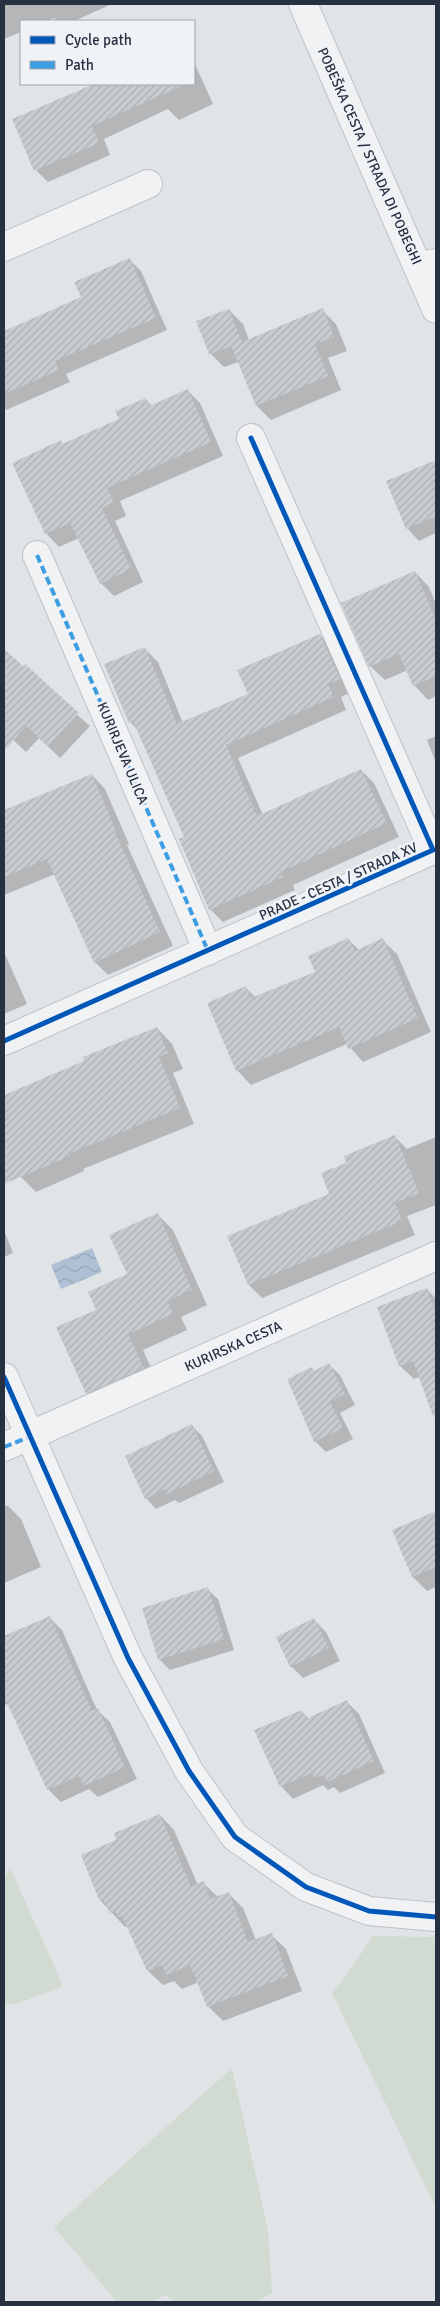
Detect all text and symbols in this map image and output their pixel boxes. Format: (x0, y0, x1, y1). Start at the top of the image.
legend (20, 20, 195, 85)
text: Cycle path (65, 31, 132, 49)
street label: POBEŠKA CESTA / STRADA DI POBEGHI (314, 45, 425, 267)
text: Path (65, 56, 94, 74)
street label: KURIRJEVA ULICA (93, 700, 152, 807)
street label: PRADE - CESTA / STRADA XV (256, 839, 420, 924)
street label: KURIRSKA CESTA (182, 1317, 285, 1376)

